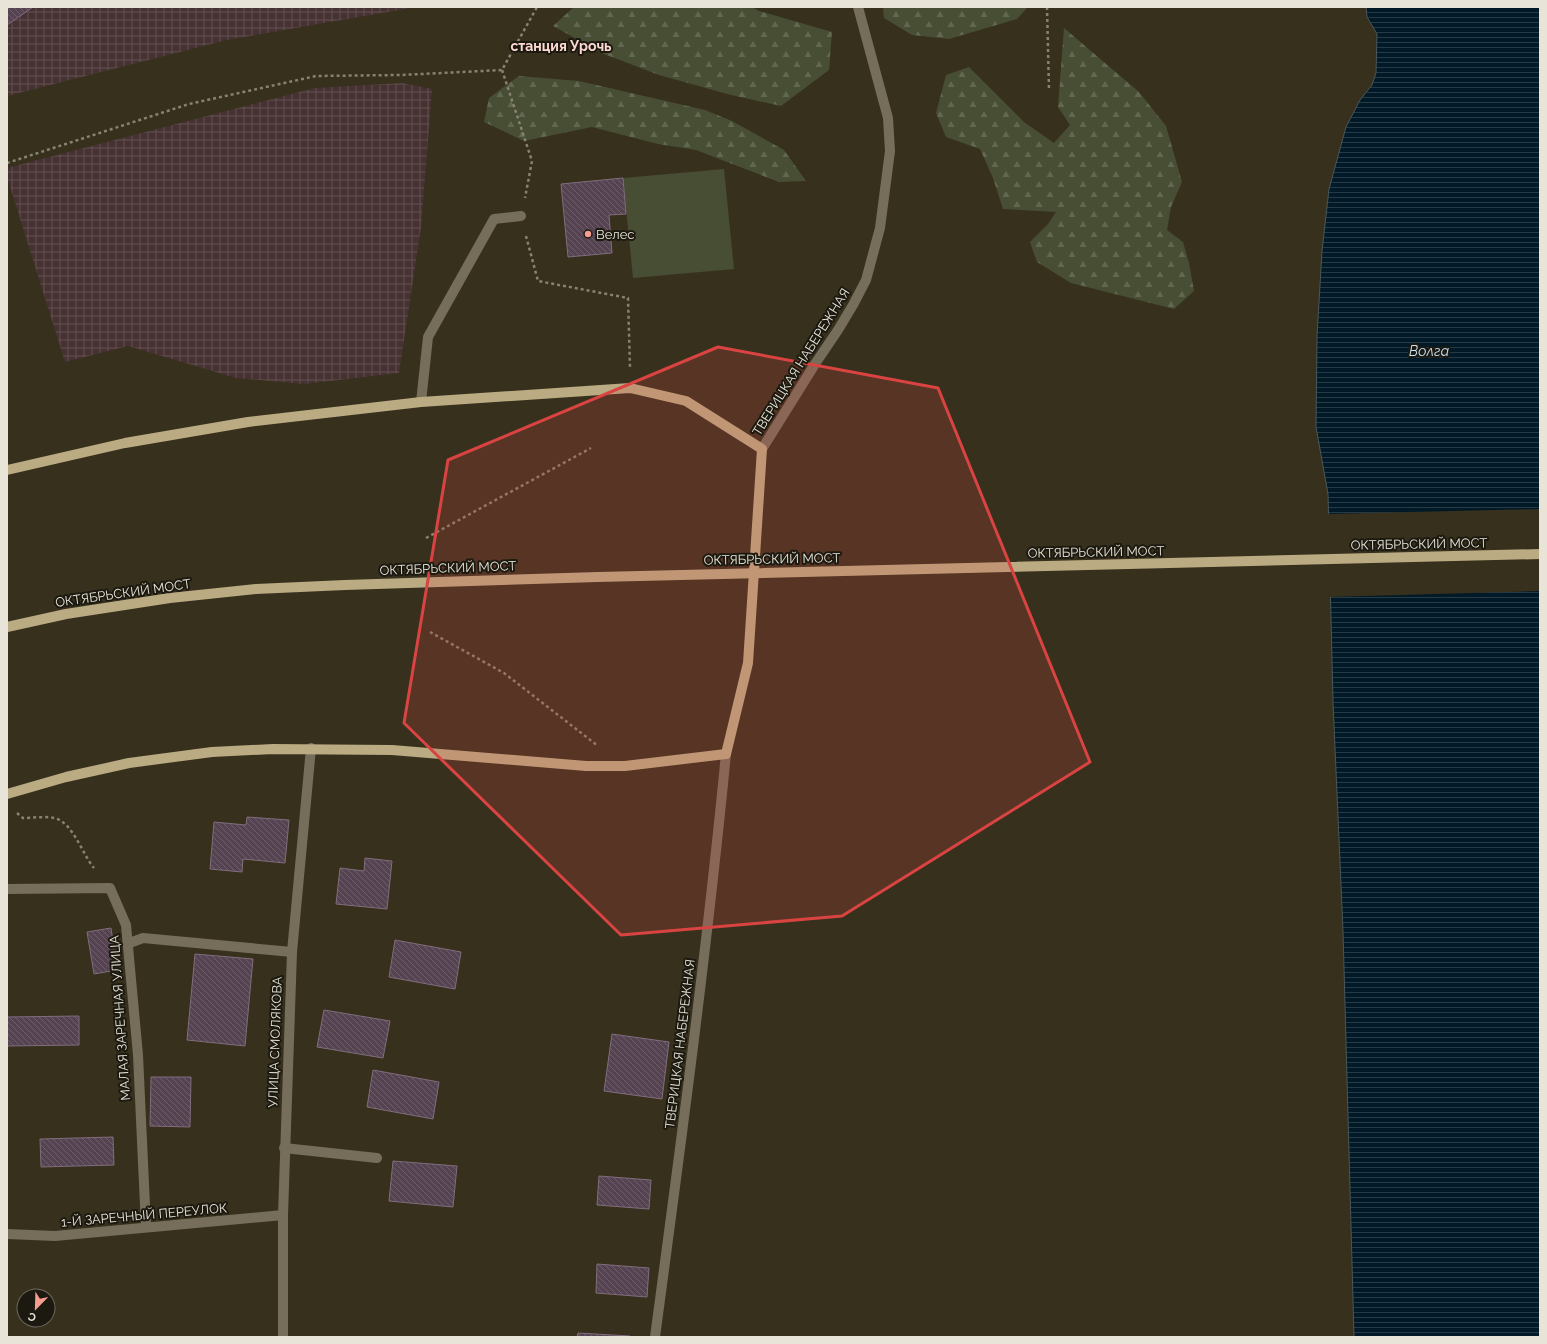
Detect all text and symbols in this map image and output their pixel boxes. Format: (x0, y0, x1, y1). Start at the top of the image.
district label: станция Урочь (510, 38, 612, 54)
place label: Велес (596, 227, 634, 242)
marker: Велес (583, 229, 593, 239)
street label: ТВЕРИЦКАЯ НАБЕРЕЖНАЯ (749, 286, 853, 438)
water label: Волга (1409, 343, 1449, 359)
street label: ОКТЯБРЬСКИЙ МОСТ (1350, 535, 1488, 553)
street label: ОКТЯБРЬСКИЙ МОСТ (1027, 543, 1165, 561)
street label: ОКТЯБРЬСКИЙ МОСТ (703, 550, 841, 568)
street label: ОКТЯБРЬСКИЙ МОСТ (379, 558, 517, 578)
street label: ОКТЯБРЬСКИЙ МОСТ (54, 576, 192, 610)
street label: МАЛАЯ ЗАРЕЧНАЯ УЛИЦА (107, 935, 133, 1101)
street label: ТВЕРИЦКАЯ НАБЕРЕЖНАЯ (662, 958, 698, 1130)
street label: УЛИЦА СМОЛЯКОВА (265, 976, 285, 1108)
street label: 1-Й ЗАРЕЧНЫЙ ПЕРЕУЛОК (60, 1200, 228, 1230)
north arrow (16, 1288, 56, 1328)
text: С (26, 1309, 38, 1324)

